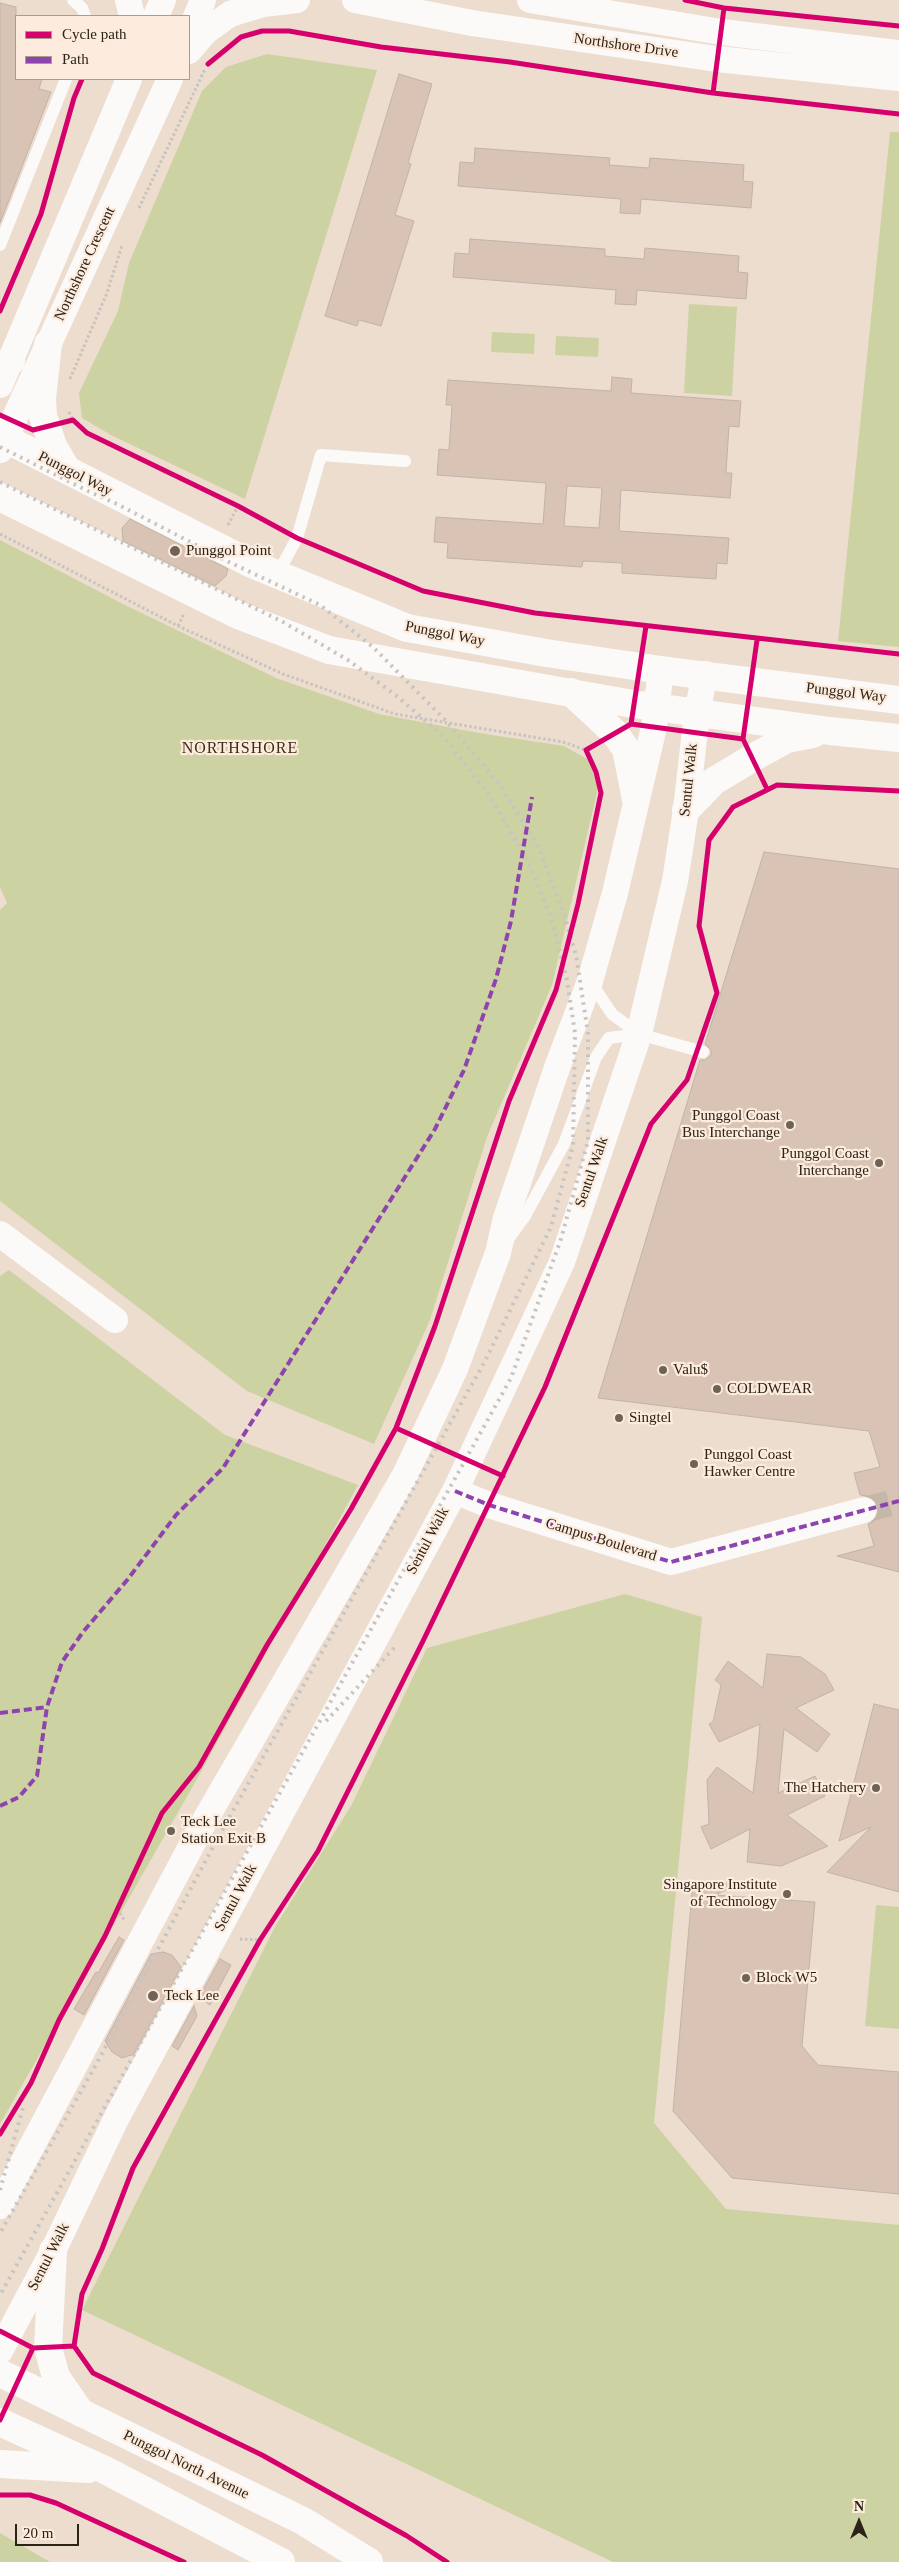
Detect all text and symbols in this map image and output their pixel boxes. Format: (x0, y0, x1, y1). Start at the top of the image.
legend (15, 15, 190, 80)
text: Cycle path (62, 26, 127, 42)
street label: Northshore Drive (573, 30, 679, 62)
text: Path (62, 51, 89, 67)
street label: Northshore Crescent (51, 204, 119, 324)
street label: Punggol Way (35, 448, 115, 500)
place label: Punggol Point (186, 542, 271, 560)
marker: Punggol Point (168, 544, 182, 558)
street label: Punggol Way (404, 617, 486, 651)
street label: Punggol Way (805, 679, 887, 707)
district label: NORTHSHORE (180, 739, 300, 759)
street label: Sentul Walk (676, 743, 702, 817)
place label: Punggol Coast Bus Interchange (682, 1107, 780, 1142)
marker: Punggol Coast Bus Interchange (784, 1119, 796, 1131)
street label: Sentul Walk (572, 1134, 612, 1210)
place label: Punggol Coast Interchange (781, 1145, 869, 1180)
marker: Punggol Coast Interchange (873, 1157, 885, 1169)
place label: Valu$ (673, 1361, 708, 1379)
marker: Valu$ (657, 1364, 669, 1376)
place label: COLDWEAR (727, 1380, 812, 1398)
marker: COLDWEAR (711, 1383, 723, 1395)
place label: Singtel (629, 1409, 672, 1427)
marker: Singtel (613, 1412, 625, 1424)
place label: Punggol Coast Hawker Centre (704, 1446, 795, 1481)
marker: Punggol Coast Hawker Centre (688, 1458, 700, 1470)
street label: Sentul Walk (403, 1504, 453, 1578)
street label: Campus Boulevard (543, 1515, 659, 1565)
place label: The Hatchery (784, 1779, 866, 1797)
marker: The Hatchery (870, 1782, 882, 1794)
place label: Teck Lee Station Exit B (181, 1813, 266, 1848)
marker: Teck Lee Station Exit B (165, 1825, 177, 1837)
street label: Sentul Walk (211, 1861, 261, 1935)
place label: Singapore Institute of Technology (663, 1876, 777, 1911)
marker: Singapore Institute of Technology (781, 1888, 793, 1900)
place label: Block W5 (756, 1969, 817, 1987)
marker: Block W5 (740, 1972, 752, 1984)
place label: Teck Lee (164, 1987, 219, 2005)
marker: Teck Lee (146, 1989, 160, 2003)
street label: Sentul Walk (24, 2220, 74, 2294)
street label: Punggol North Avenue (120, 2427, 252, 2503)
north arrow (834, 2497, 884, 2547)
text: N (854, 2499, 864, 2514)
scale bar (18, 2514, 81, 2546)
text: 20 m (23, 2525, 53, 2541)

